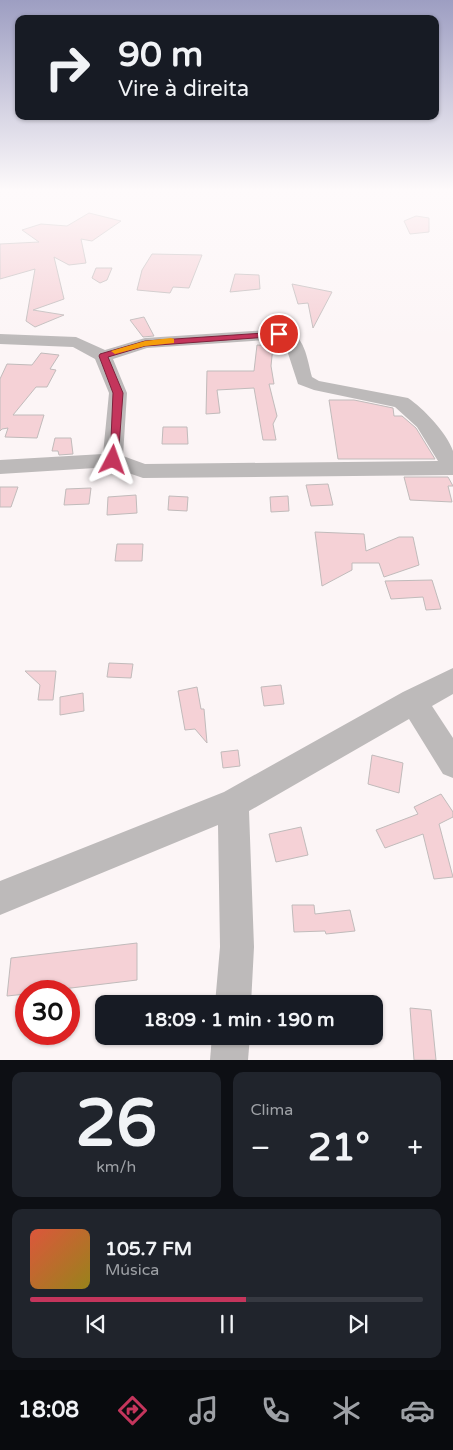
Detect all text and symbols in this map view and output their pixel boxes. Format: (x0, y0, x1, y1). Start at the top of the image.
text: 90 m (118, 34, 203, 76)
icon: right (35, 35, 100, 100)
text: Vire à direita (118, 76, 249, 102)
pin (258, 313, 300, 355)
icon: arrive (265, 320, 293, 348)
position arrow (86, 433, 138, 485)
speed limit sign: 30 (15, 980, 80, 1045)
text: 18:09 · 1 min · 190 m (143, 1009, 335, 1031)
text: 26 (75, 1085, 157, 1164)
text: Clima (251, 1100, 293, 1120)
text: 21° (308, 1125, 370, 1171)
text: − (251, 1131, 270, 1165)
text: + (407, 1131, 423, 1165)
text: km/h (96, 1157, 136, 1177)
text: 105.7 FM (105, 1238, 192, 1260)
text: Música (105, 1260, 159, 1280)
icon: previous (82, 1310, 110, 1338)
icon: pause (213, 1310, 241, 1338)
icon: next (344, 1310, 372, 1338)
icon: directions (115, 1393, 150, 1428)
icon: music (186, 1393, 221, 1428)
icon: phone (258, 1393, 293, 1428)
icon: climate (329, 1393, 364, 1428)
icon: car (400, 1393, 435, 1428)
text: 18:08 (18, 1397, 79, 1423)

